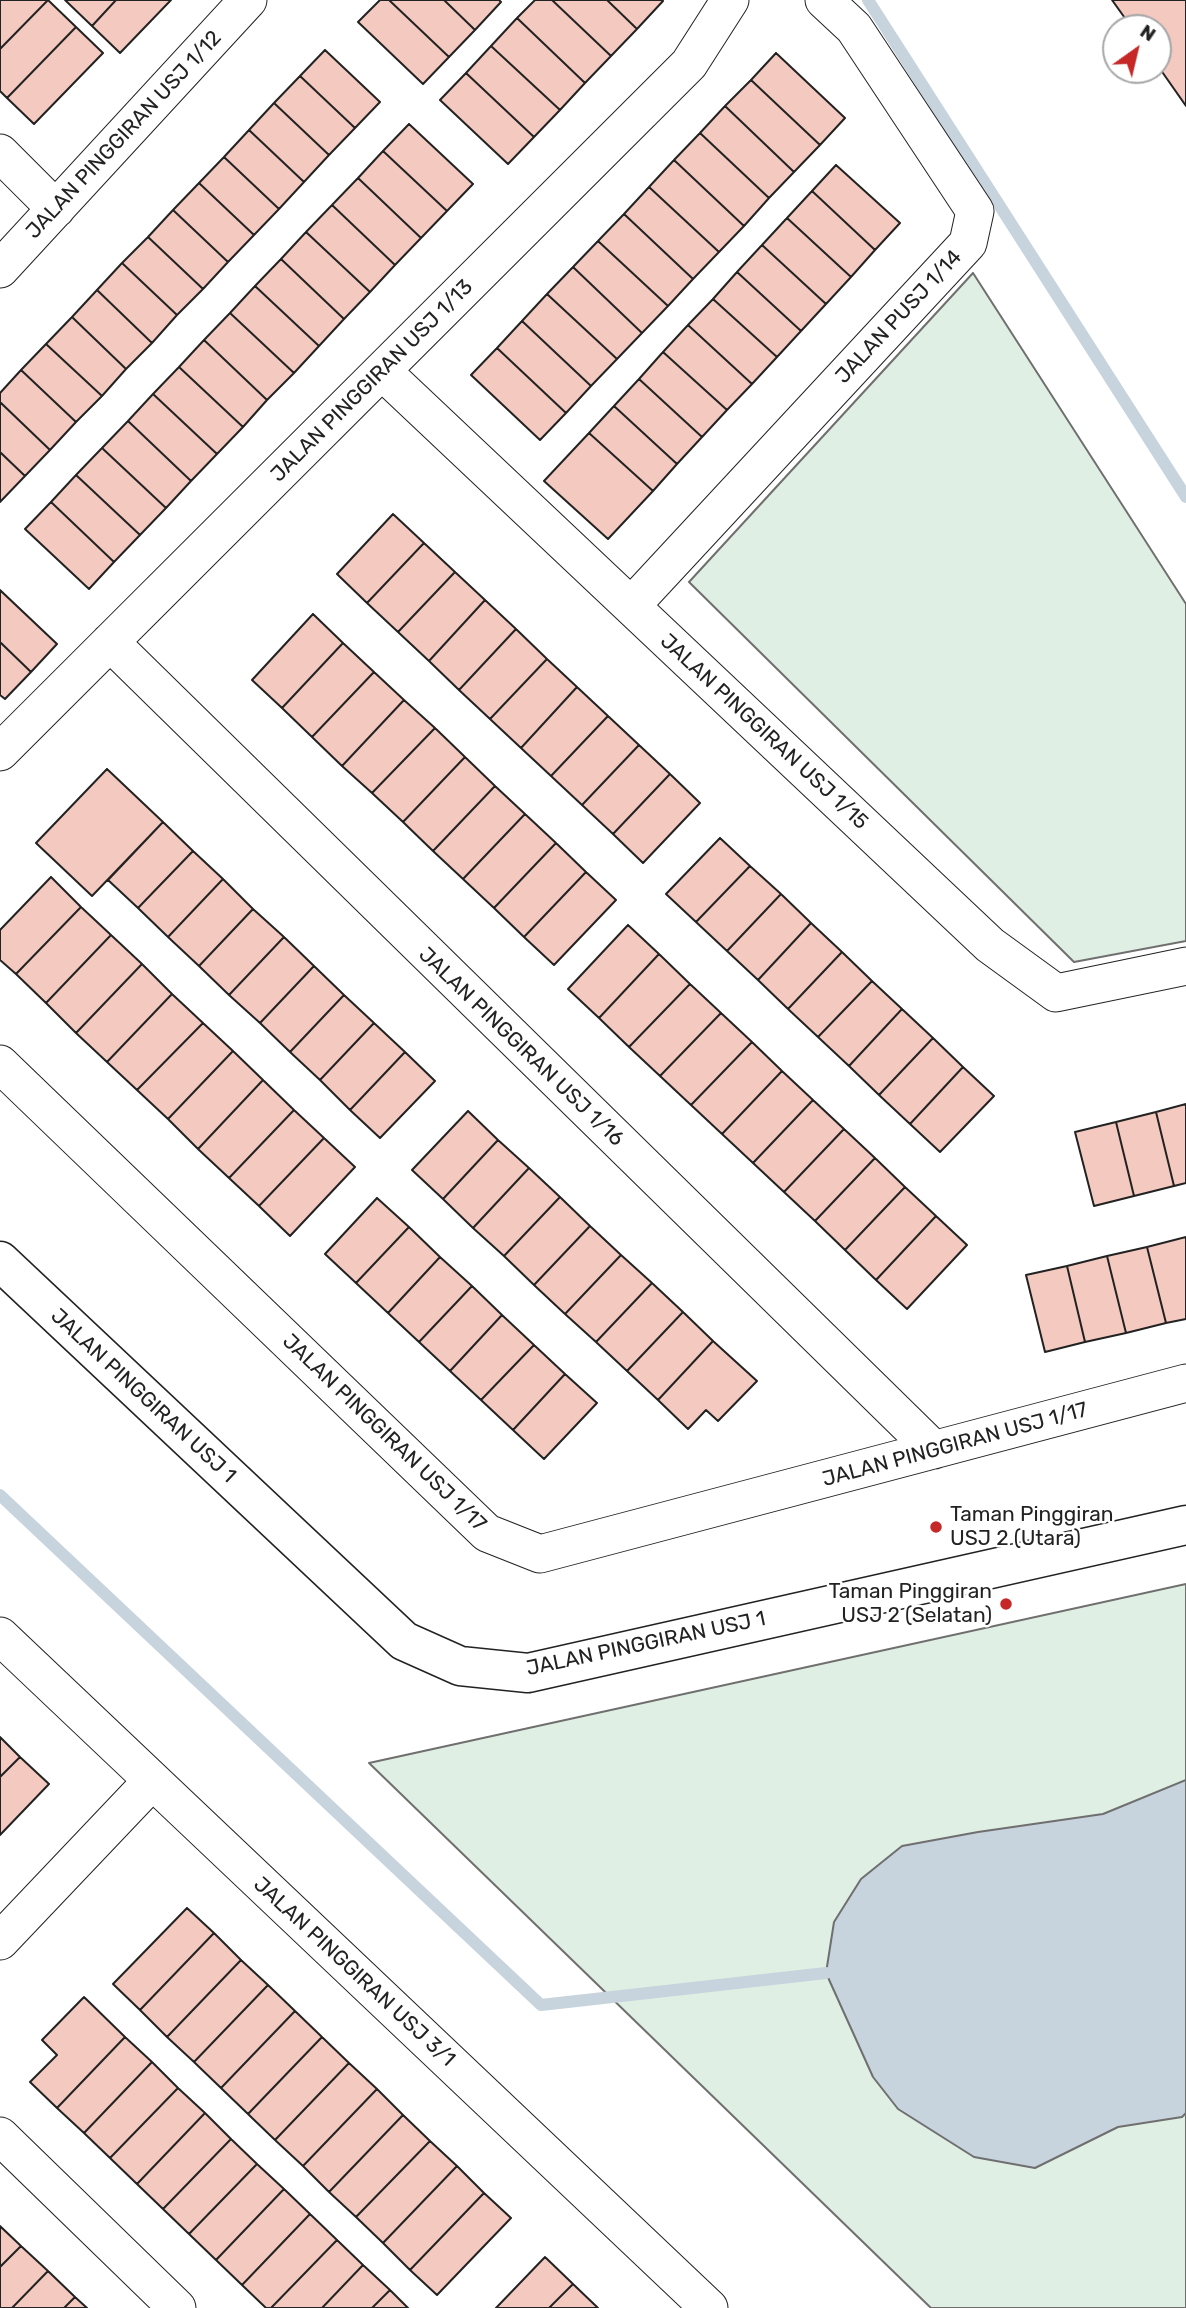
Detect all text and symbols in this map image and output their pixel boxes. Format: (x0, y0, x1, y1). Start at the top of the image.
north arrow (1102, 14, 1172, 84)
text: N (1136, 19, 1160, 46)
street label: JALAN PINGGIRAN USJ 1/12 (21, 26, 227, 244)
street label: JALAN PUSJ 1/14 (831, 245, 967, 389)
street label: JALAN PINGGIRAN USJ 1/13 (266, 275, 478, 487)
street label: JALAN PINGGIRAN USJ 1/15 (655, 629, 873, 835)
street label: JALAN PINGGIRAN USJ 1/16 (413, 942, 629, 1152)
street label: JALAN PINGGIRAN USJ 1 (45, 1304, 241, 1488)
street label: JALAN PINGGIRAN USJ 1/17 (277, 1329, 491, 1537)
street label: JALAN PINGGIRAN USJ 1/17 (820, 1397, 1090, 1493)
place label: Taman Pinggiran USJ 2 (Utara) (950, 1502, 1114, 1552)
marker: Taman Pinggiran USJ 2 (Utara) (928, 1519, 944, 1535)
place label: Taman Pinggiran USJ 2 (Selatan) (828, 1579, 992, 1629)
marker: Taman Pinggiran USJ 2 (Selatan) (998, 1596, 1014, 1612)
street label: JALAN PINGGIRAN USJ 1 (524, 1606, 768, 1682)
street label: JALAN PINGGIRAN USJ 3/1 (248, 1872, 460, 2072)

